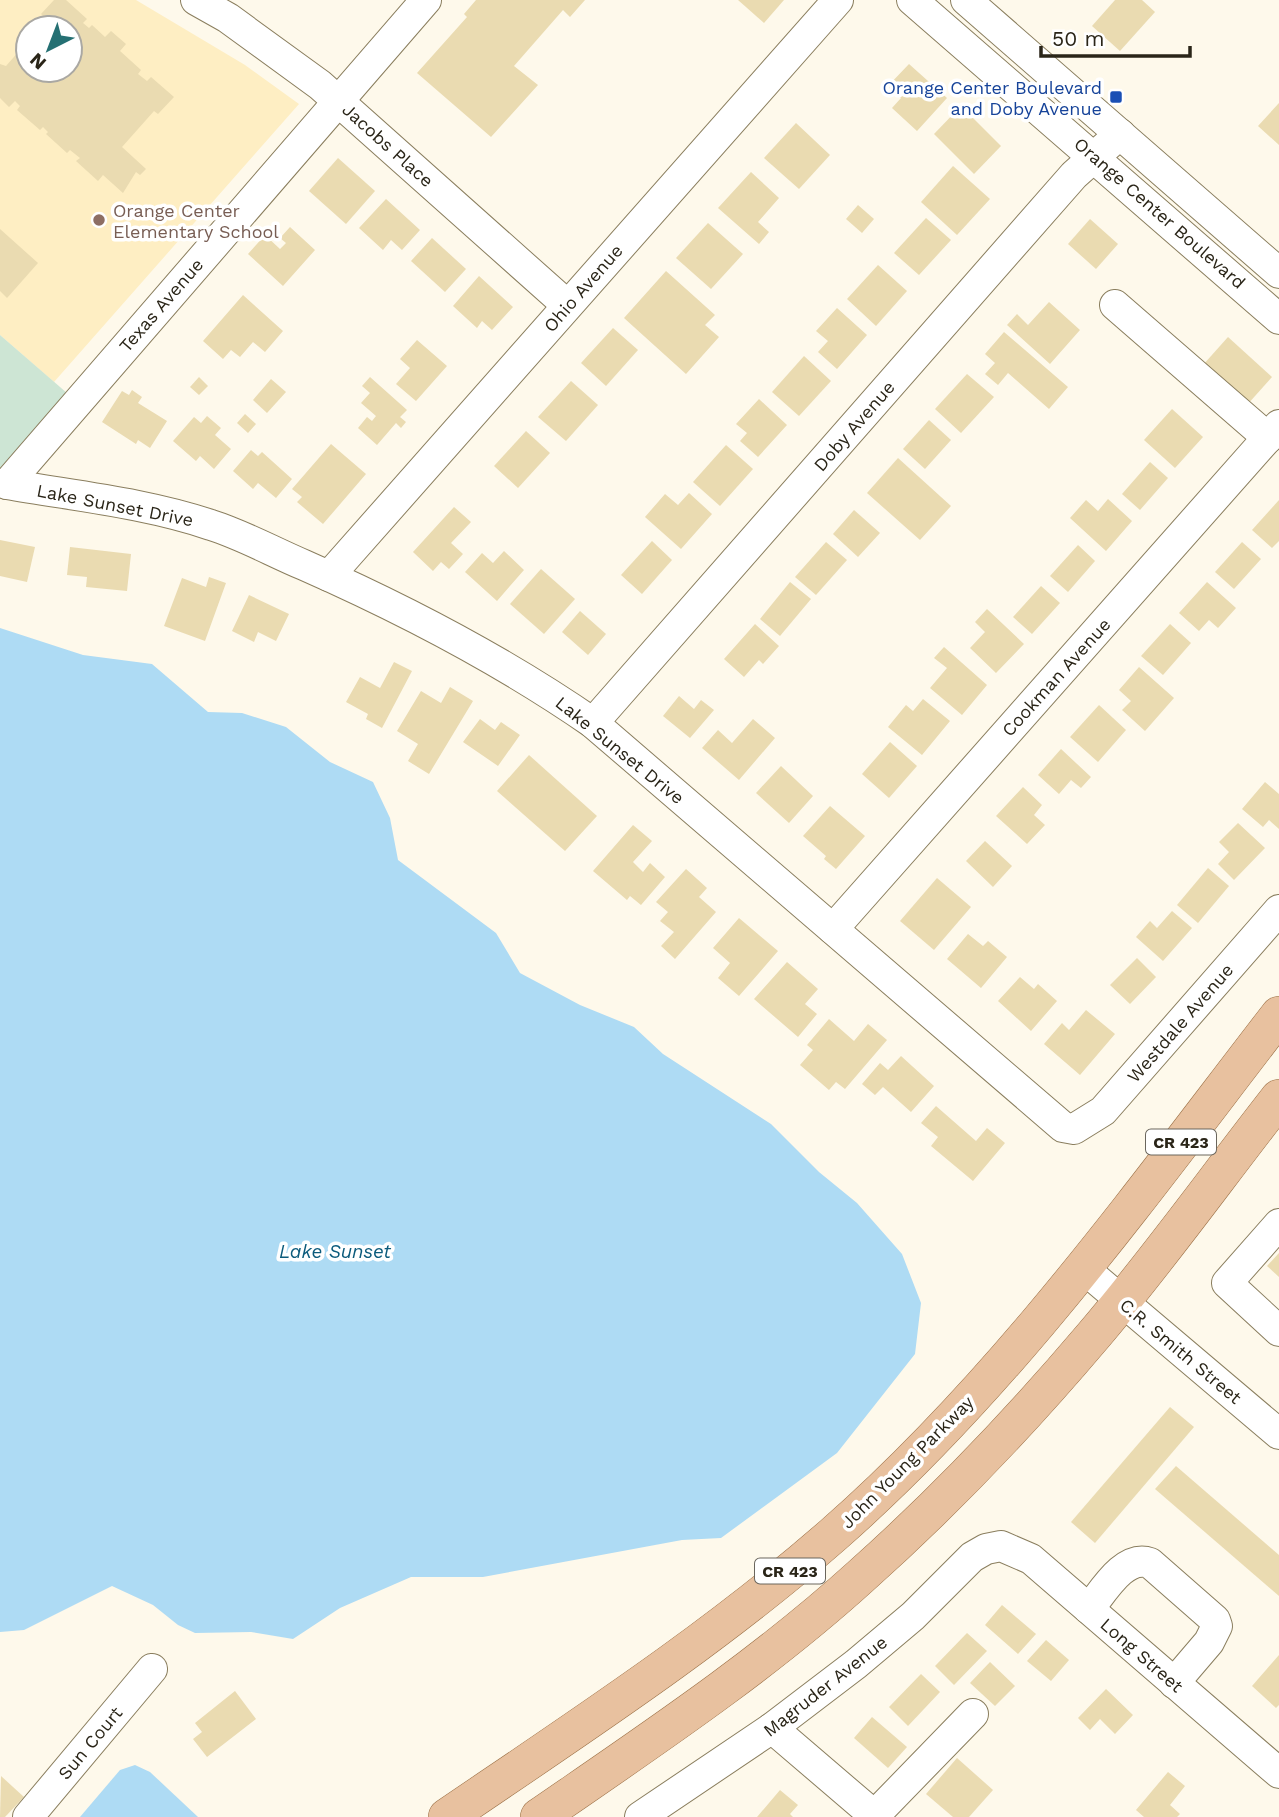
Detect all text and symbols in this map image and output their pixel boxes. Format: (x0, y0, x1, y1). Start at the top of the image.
north arrow (14, 14, 84, 84)
scale bar (1041, 14, 1190, 58)
text: 50 m (1052, 26, 1104, 51)
text: N (25, 48, 51, 75)
place label: Orange Center Boulevard and Doby Avenue (882, 77, 1102, 119)
marker: Orange Center Boulevard and Doby Avenue (1108, 89, 1124, 105)
street label: Jacobs Place (338, 99, 438, 191)
street label: Orange Center Boulevard (1070, 133, 1250, 293)
place label: Orange Center Elementary School (113, 200, 279, 242)
marker: Orange Center Elementary School (91, 212, 107, 228)
street label: Ohio Avenue (539, 240, 627, 336)
street label: Texas Avenue (115, 254, 207, 356)
street label: Doby Avenue (809, 377, 899, 475)
street label: Lake Sunset Drive (35, 480, 195, 530)
street label: Cookman Avenue (997, 614, 1115, 740)
street label: Lake Sunset Drive (552, 692, 688, 808)
street label: Westdale Avenue (1123, 959, 1237, 1087)
road number: CR 423 (1146, 1130, 1216, 1154)
water label: Lake Sunset (279, 1240, 391, 1263)
street label: C.R. Smith Street (1116, 1294, 1246, 1408)
street label: John Young Parkway (836, 1391, 978, 1533)
road number: CR 423 (755, 1558, 825, 1583)
street label: Long Street (1096, 1614, 1188, 1697)
street label: Magruder Avenue (759, 1631, 891, 1741)
street label: Sun Court (54, 1702, 127, 1784)

